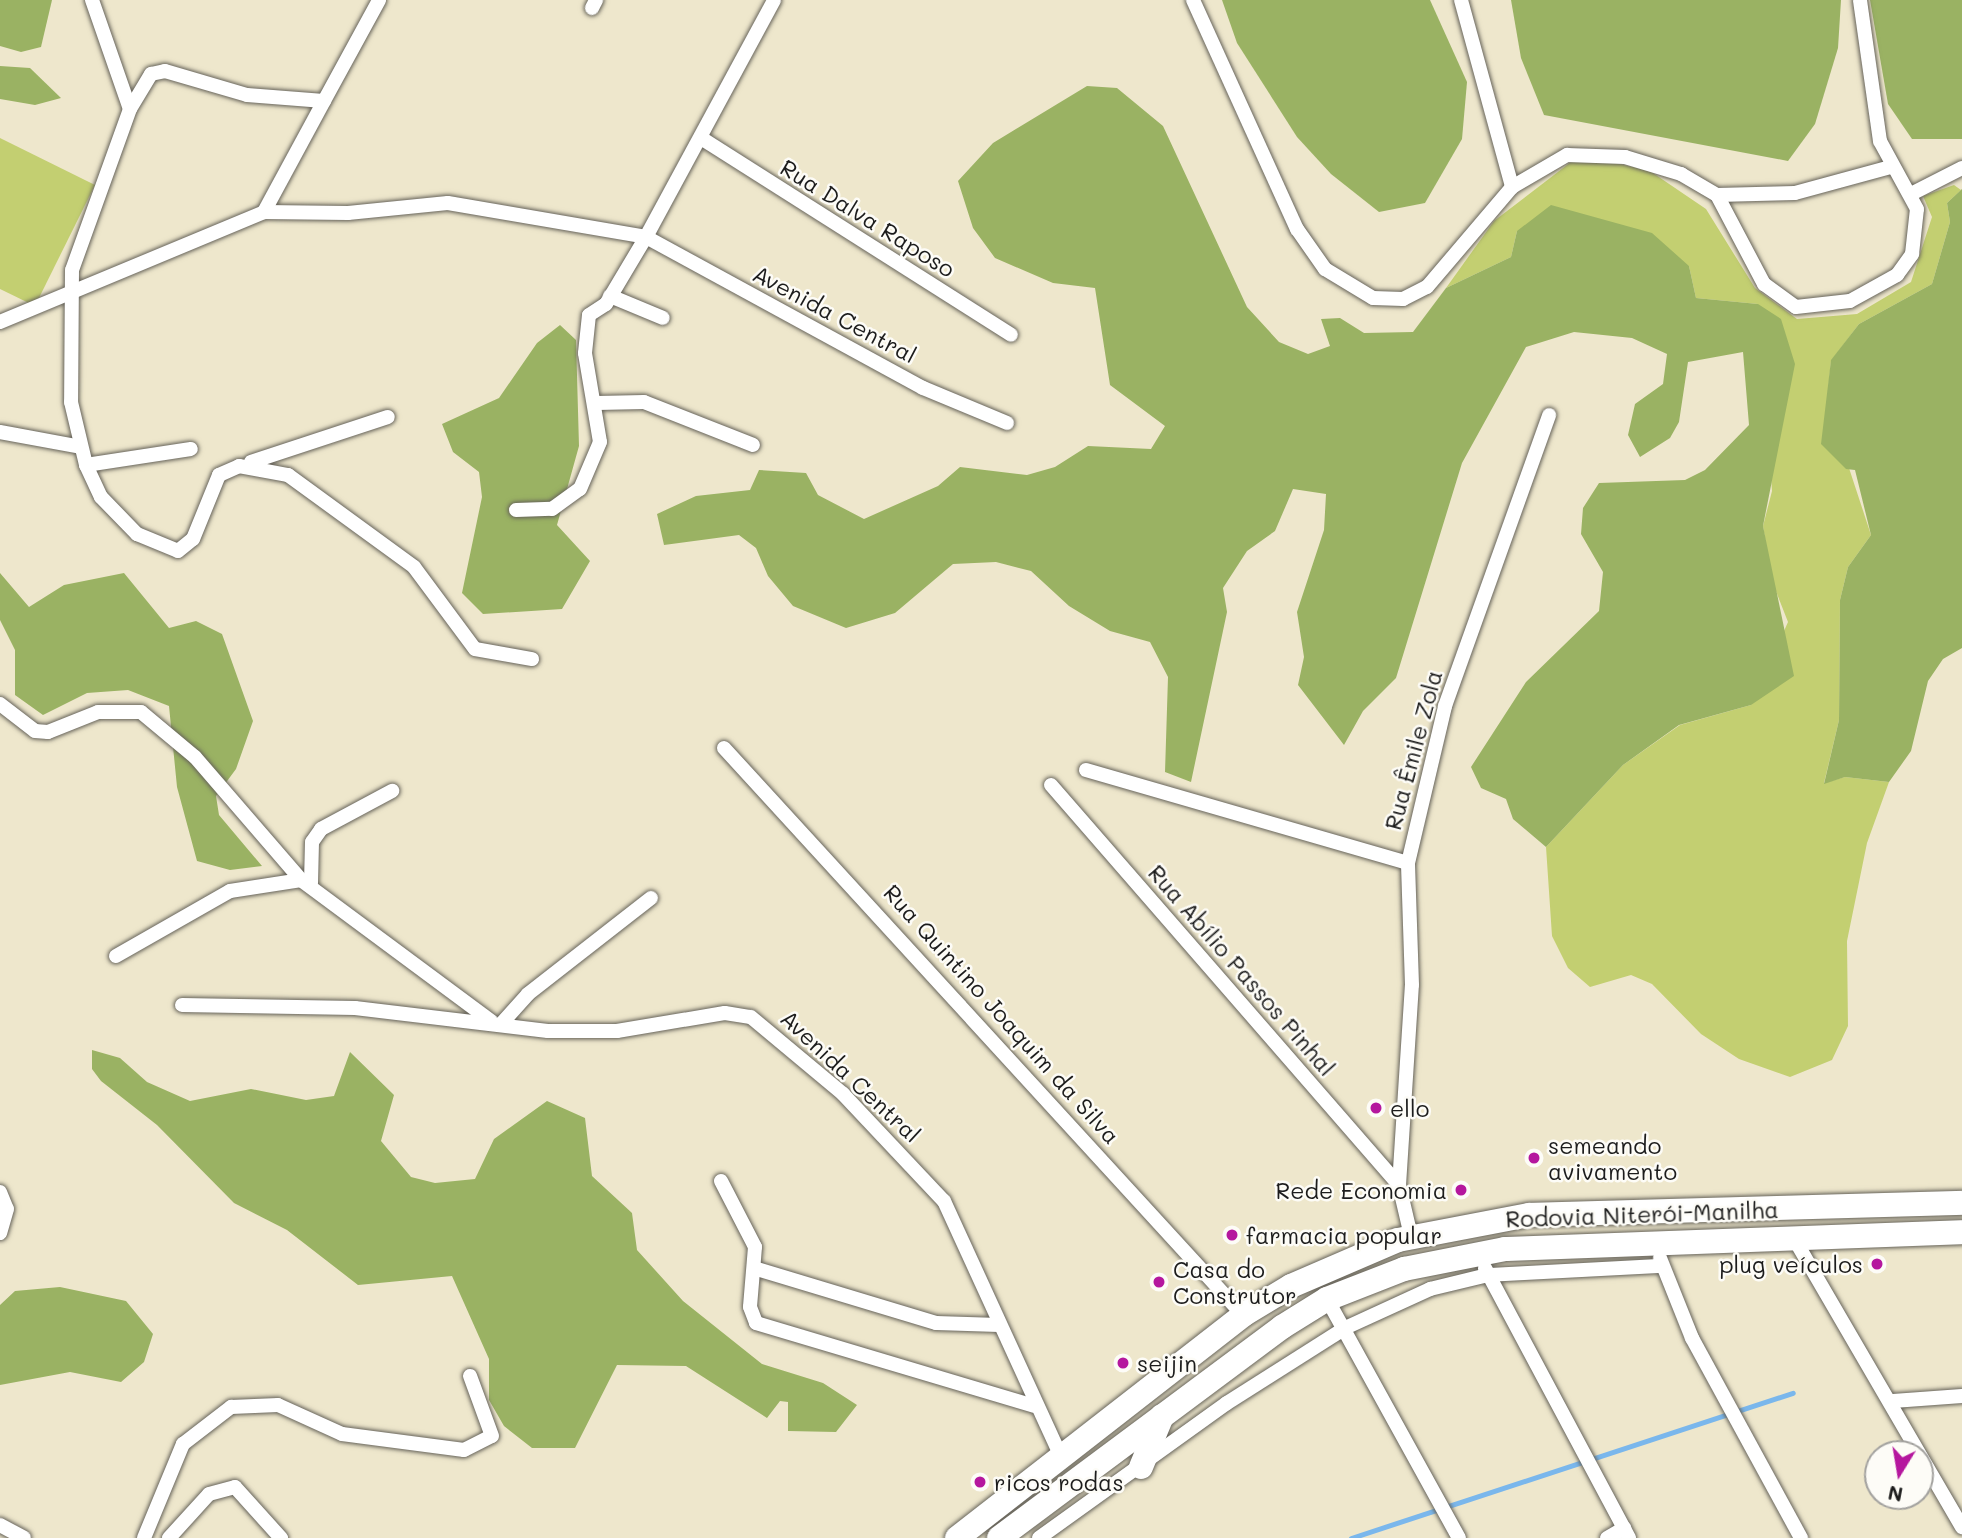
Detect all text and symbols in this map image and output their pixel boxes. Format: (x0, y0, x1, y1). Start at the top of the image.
street label: Rua Dalva Raposo (776, 153, 960, 283)
street label: Avenida Central (749, 259, 921, 369)
street label: Rua Êmile Zola (1378, 667, 1448, 833)
street label: Rua Abílio Passos Pinhal (1143, 859, 1341, 1081)
street label: Rua Quintino Joaquim da Silva (878, 879, 1126, 1149)
street label: Avenida Central (775, 1004, 927, 1148)
place label: ello (1390, 1094, 1429, 1122)
marker: ello (1368, 1100, 1384, 1116)
place label: semeando avivamento (1548, 1131, 1677, 1185)
marker: semeando avivamento (1526, 1150, 1542, 1166)
place label: Rede Economia (1275, 1176, 1447, 1204)
marker: Rede Economia (1453, 1182, 1469, 1198)
street label: Rodovia Niterói-Manilha (1505, 1195, 1779, 1233)
place label: farmacia popular (1246, 1221, 1442, 1249)
marker: farmacia popular (1224, 1227, 1240, 1243)
place label: plug veículos (1719, 1250, 1863, 1278)
place label: Casa do Construtor (1173, 1255, 1297, 1309)
marker: plug veículos (1869, 1256, 1885, 1272)
marker: Casa do Construtor (1151, 1274, 1167, 1290)
place label: seijin (1137, 1349, 1197, 1377)
marker: seijin (1115, 1355, 1131, 1371)
north arrow (1864, 1440, 1934, 1510)
place label: ricos rodas (994, 1468, 1124, 1496)
marker: ricos rodas (972, 1474, 988, 1490)
text: N (1886, 1480, 1905, 1508)

